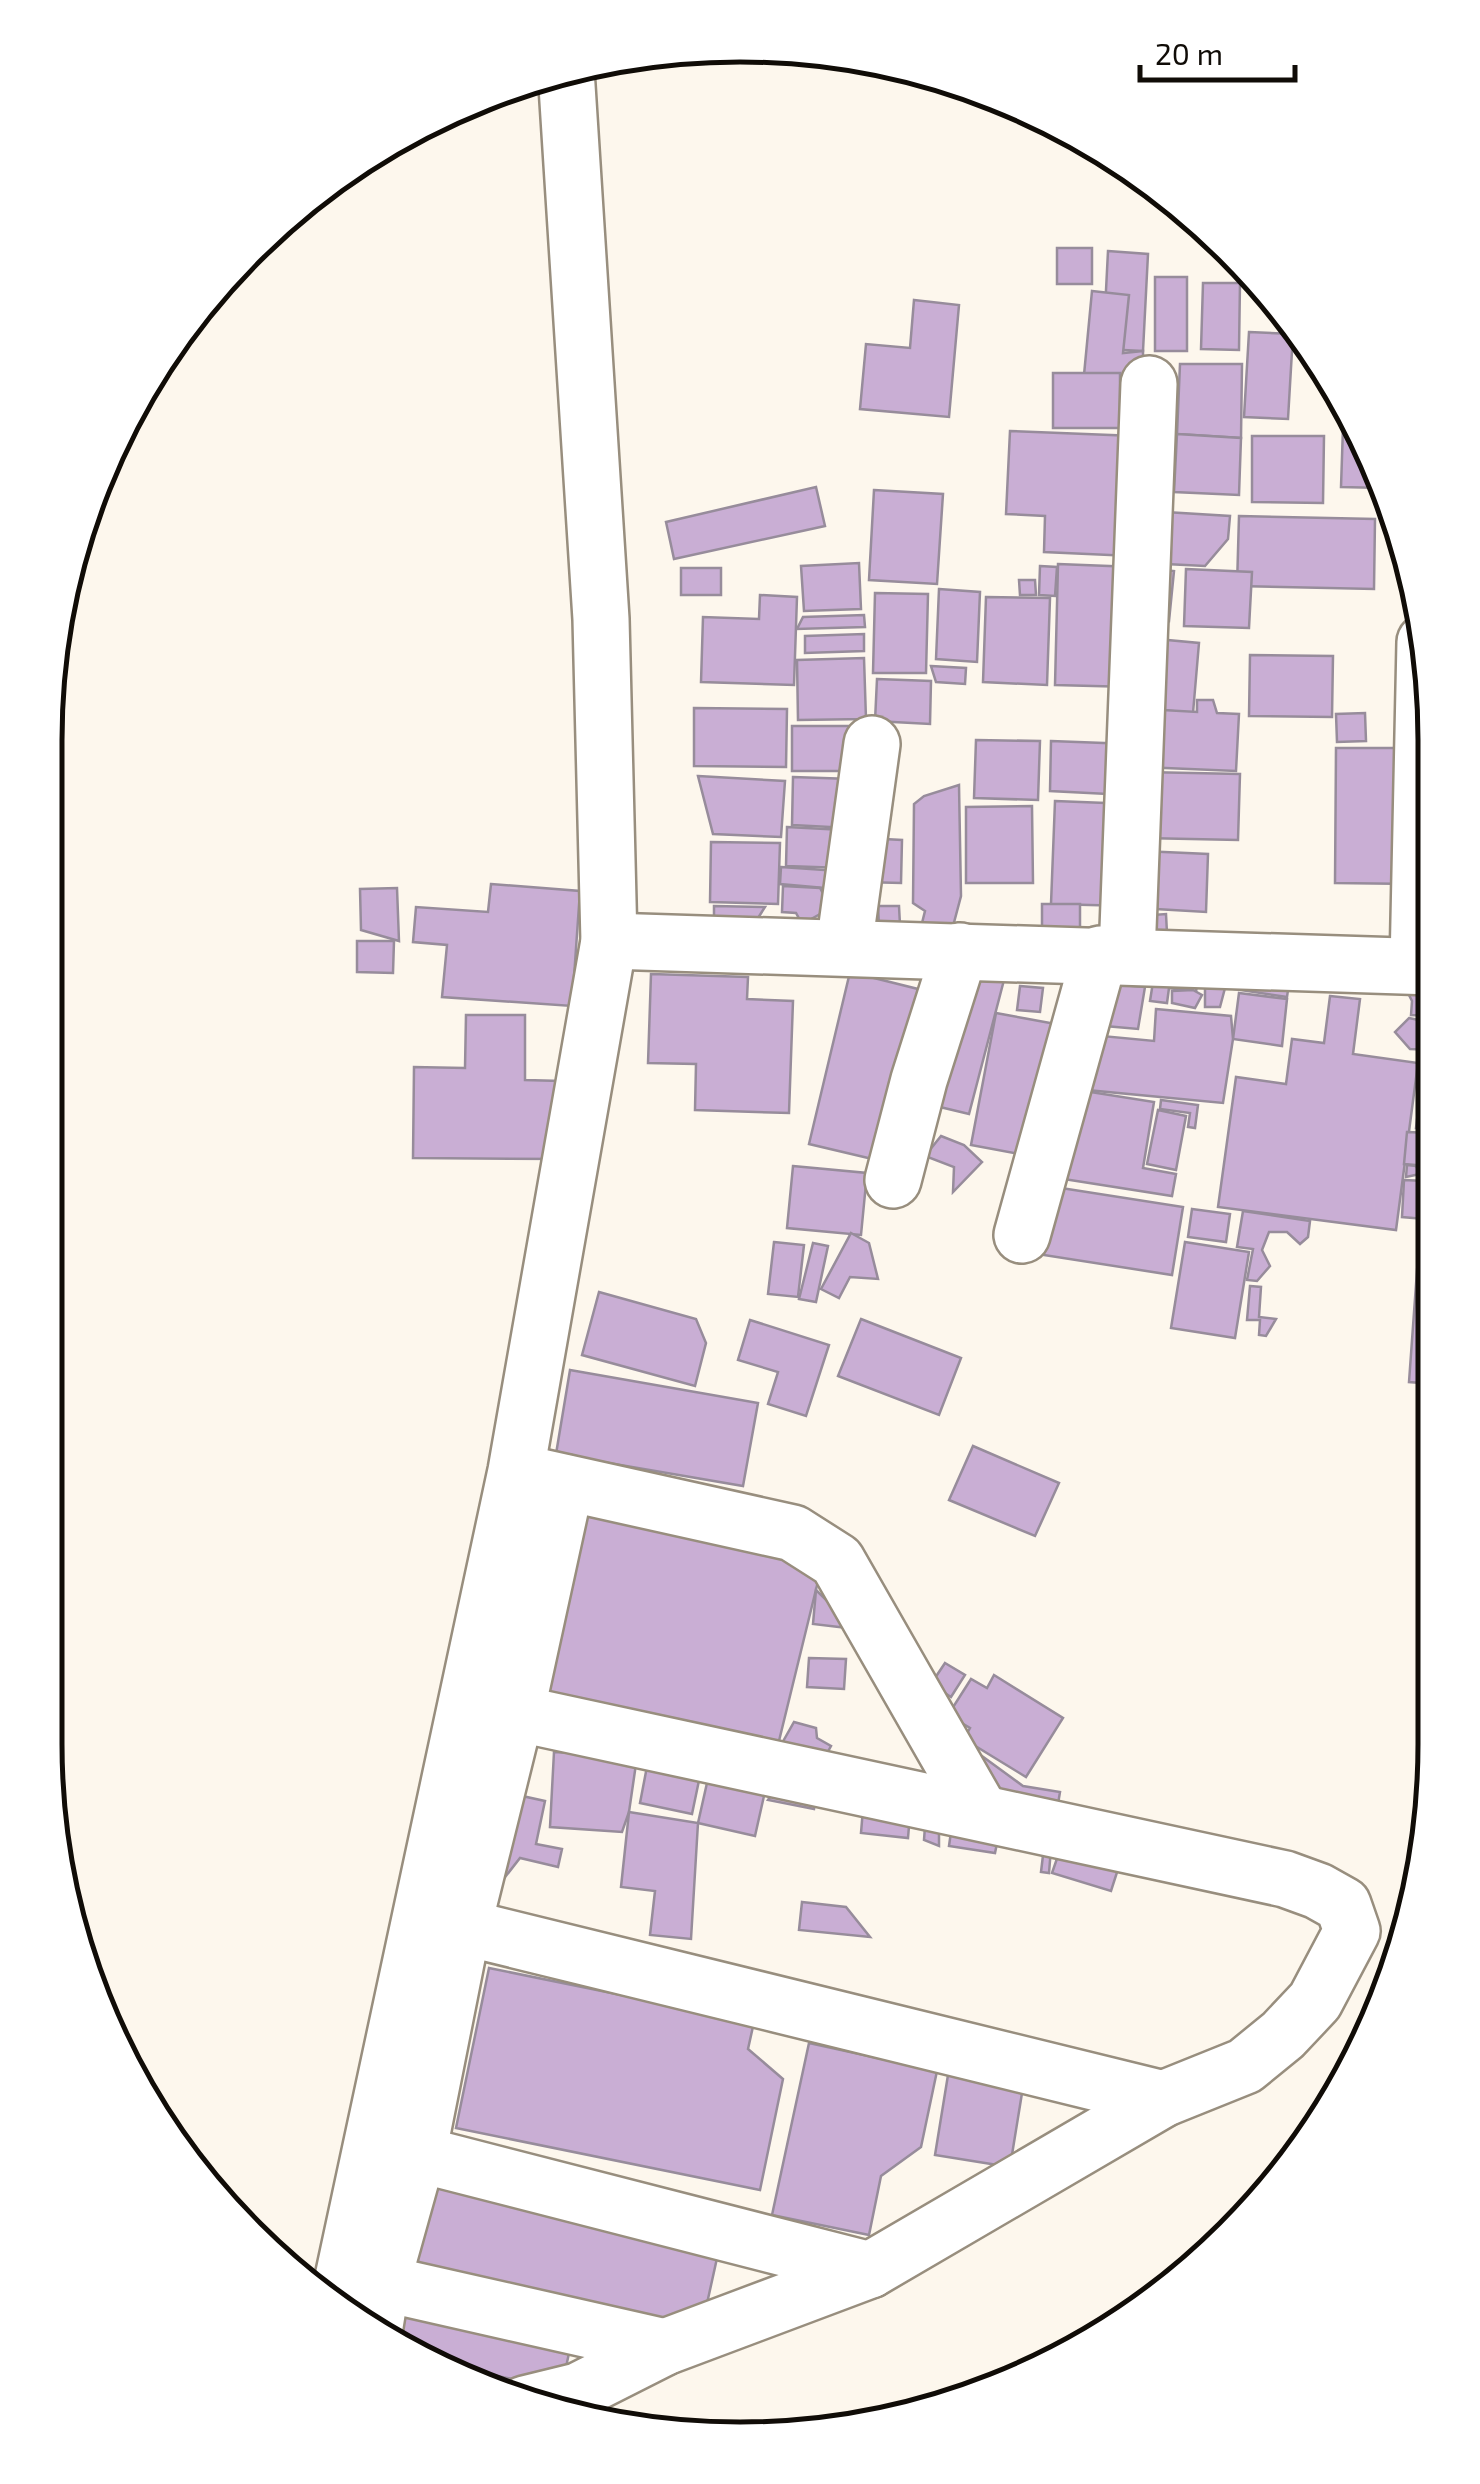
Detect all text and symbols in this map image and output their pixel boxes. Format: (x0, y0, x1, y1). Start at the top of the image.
scale bar (1140, 20, 1295, 82)
text: 20 m (1155, 35, 1223, 71)

